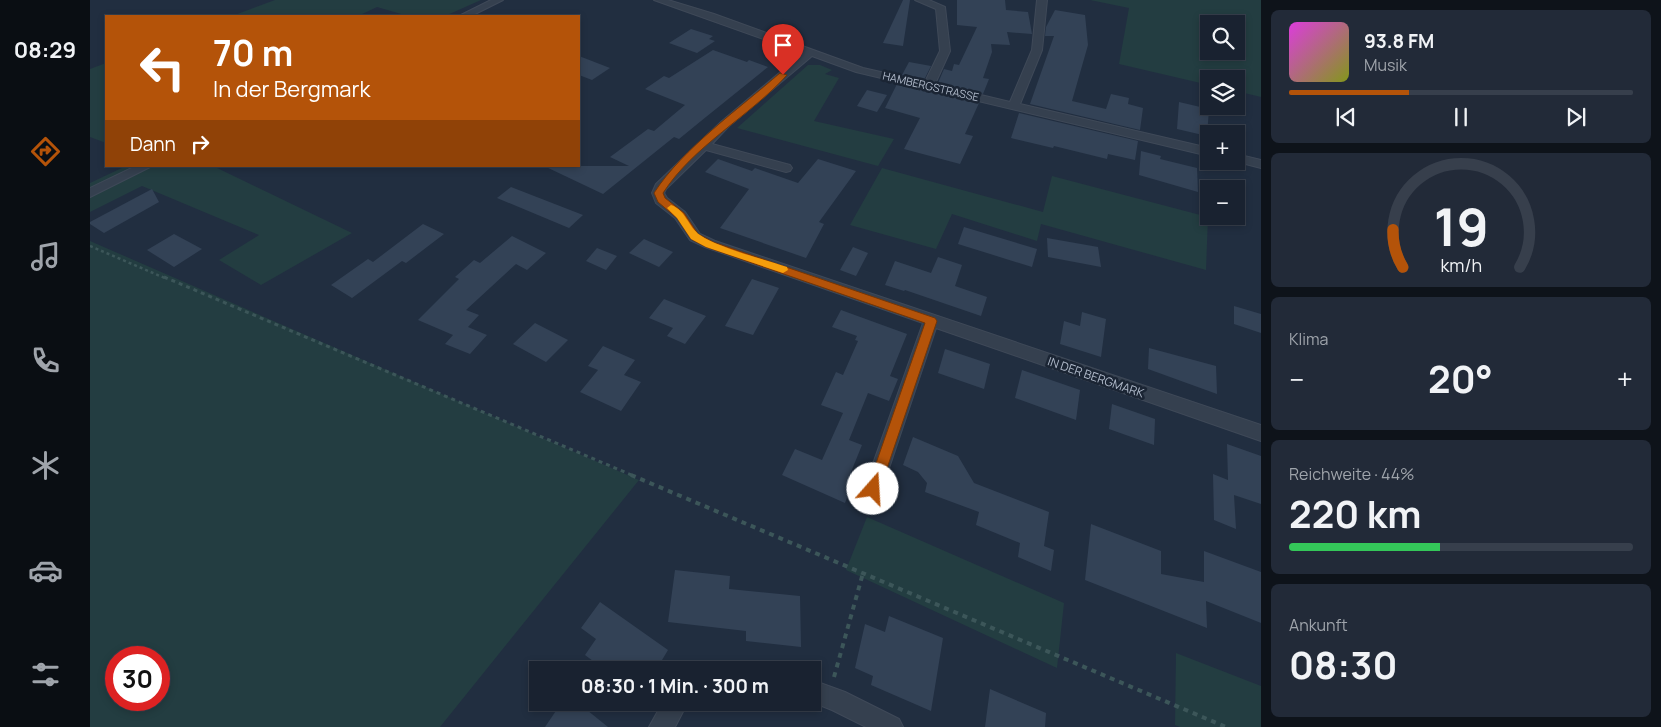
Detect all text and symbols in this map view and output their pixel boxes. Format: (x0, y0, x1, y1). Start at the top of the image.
map controls (1200, 15, 1245, 225)
button: search (1200, 15, 1245, 60)
pin (762, 24, 804, 75)
text: 93.8 FM (1364, 28, 1434, 54)
text: 70 m (213, 29, 293, 77)
icon: arrive (769, 31, 797, 59)
text: 08:29 (14, 35, 76, 65)
icon: left (130, 35, 195, 100)
text: Musik (1364, 54, 1407, 76)
street label: HAMBERGSTRASSE (881, 68, 981, 104)
button: layers (1200, 70, 1245, 115)
text: In der Bergmark (213, 74, 370, 104)
icon: previous (1332, 103, 1360, 131)
icon: pause (1447, 103, 1475, 131)
icon: next (1562, 103, 1590, 131)
button: + (1200, 125, 1245, 170)
icon: right (186, 130, 214, 158)
text: Dann (130, 131, 176, 157)
icon: directions (28, 134, 63, 169)
button: − (1200, 180, 1245, 225)
text: 19 (1433, 191, 1489, 262)
icon: music (28, 239, 63, 274)
text: km/h (1440, 253, 1482, 277)
text: Klima (1289, 328, 1328, 350)
icon: phone (28, 343, 63, 378)
text: 20° (1428, 352, 1493, 404)
street label: IN DER BERGMARK (1046, 353, 1147, 402)
text: − (1289, 360, 1304, 398)
text: + (1617, 360, 1633, 398)
icon: climate (28, 448, 63, 483)
position arrow (846, 462, 898, 514)
text: Reichweite · 44% (1289, 463, 1415, 485)
text: 220 km (1289, 487, 1421, 539)
icon: car (28, 553, 63, 588)
text: Ankunft (1289, 614, 1348, 636)
text: 08:30 (1289, 638, 1397, 690)
speed limit sign: 30 (105, 646, 170, 711)
icon: filters (28, 657, 63, 692)
text: 08:30 · 1 Min. · 300 m (581, 673, 769, 699)

